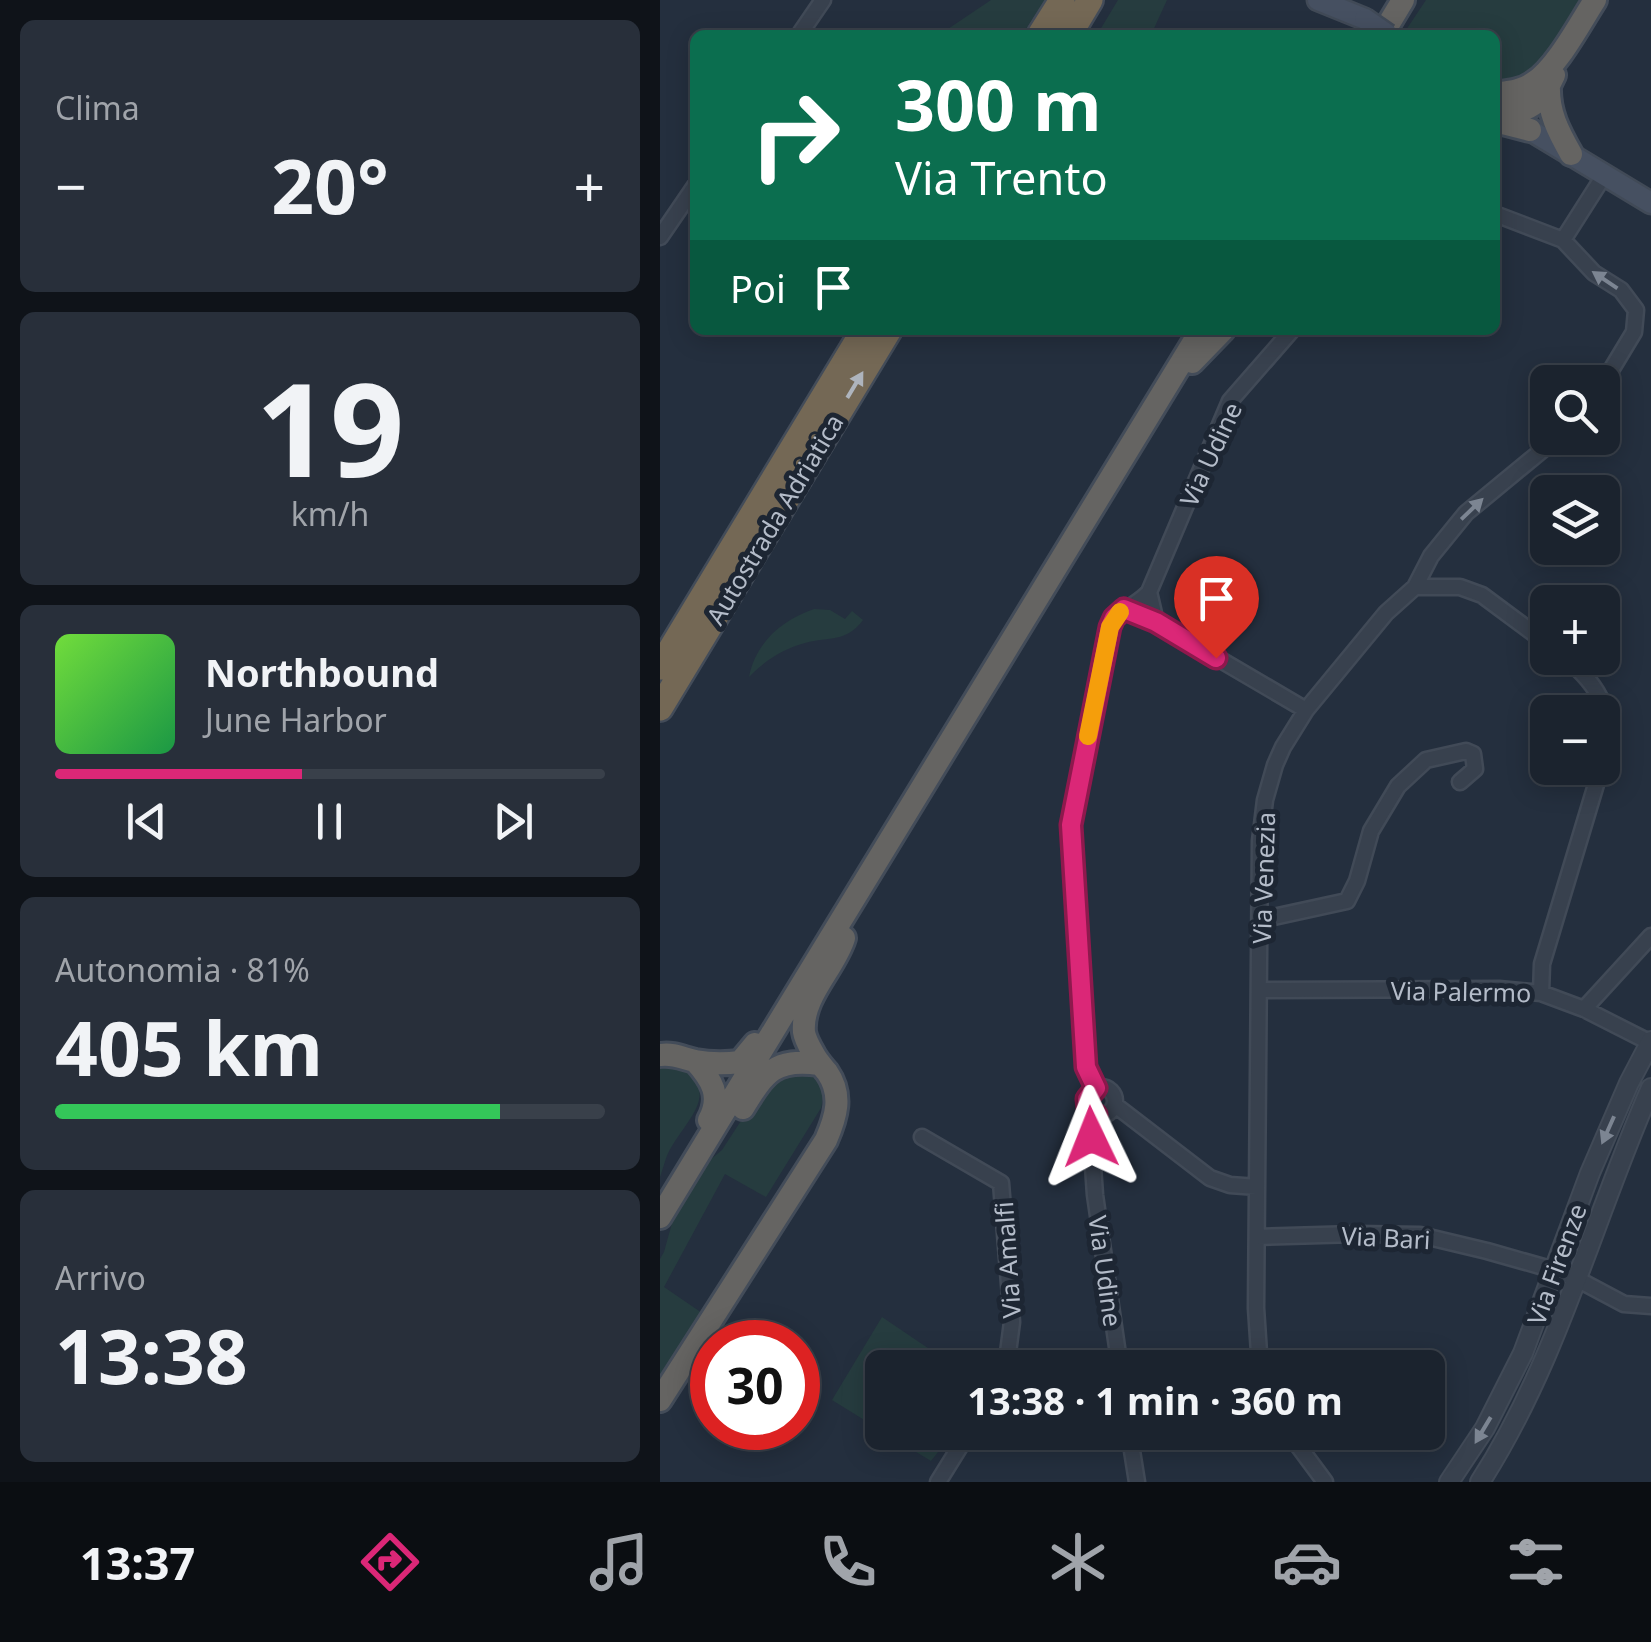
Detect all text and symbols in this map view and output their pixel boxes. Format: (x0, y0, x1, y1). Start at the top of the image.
text: 300 m (895, 56, 1102, 152)
icon: right (730, 70, 860, 200)
text: Clima (55, 86, 140, 129)
text: 20° (271, 134, 389, 236)
text: Via Trento (895, 147, 1108, 208)
text: − (55, 148, 86, 223)
text: + (574, 148, 605, 223)
icon: arrive (806, 260, 861, 315)
text: Poi (730, 262, 786, 314)
one-way arrow (1592, 271, 1619, 289)
text: 19 (256, 338, 404, 515)
map controls (1530, 365, 1620, 785)
button: search (1530, 365, 1620, 455)
one-way arrow (846, 371, 864, 399)
street label: Via Udine (1171, 396, 1249, 512)
street label: Autostrada Adriatica (698, 407, 850, 631)
button: layers (1530, 475, 1620, 565)
text: km/h (291, 492, 369, 535)
one-way arrow (1460, 497, 1484, 521)
pin (1174, 556, 1259, 659)
icon: arrive (1189, 571, 1244, 626)
button: + (1530, 585, 1620, 675)
text: Northbound (205, 646, 439, 698)
button: − (1530, 695, 1620, 785)
text: June Harbor (205, 698, 387, 741)
icon: previous (119, 794, 174, 849)
icon: pause (302, 794, 357, 849)
icon: next (486, 794, 541, 849)
street label: Via Venezia (1244, 811, 1282, 945)
text: Autonomia · 81% (55, 948, 310, 991)
street label: Via Palermo (1390, 973, 1532, 1009)
text: 405 km (55, 996, 323, 1098)
position arrow (1039, 1085, 1143, 1189)
one-way arrow (1600, 1116, 1616, 1145)
street label: Via Firenze (1518, 1199, 1594, 1329)
street label: Via Amalfi (986, 1201, 1028, 1319)
street label: Via Udine (1081, 1213, 1131, 1329)
street label: Via Bari (1341, 1218, 1431, 1256)
text: Arrivo (55, 1256, 146, 1299)
text: 13:38 (55, 1304, 248, 1406)
speed limit sign: 30 (690, 1320, 820, 1450)
text: 13:38 · 1 min · 360 m (967, 1374, 1343, 1426)
one-way arrow (1475, 1416, 1492, 1444)
icon: directions (355, 1527, 425, 1597)
icon: music (584, 1527, 654, 1597)
icon: phone (813, 1527, 883, 1597)
icon: climate (1043, 1527, 1113, 1597)
icon: car (1272, 1527, 1342, 1597)
icon: filters (1501, 1527, 1571, 1597)
text: 13:37 (80, 1532, 195, 1593)

